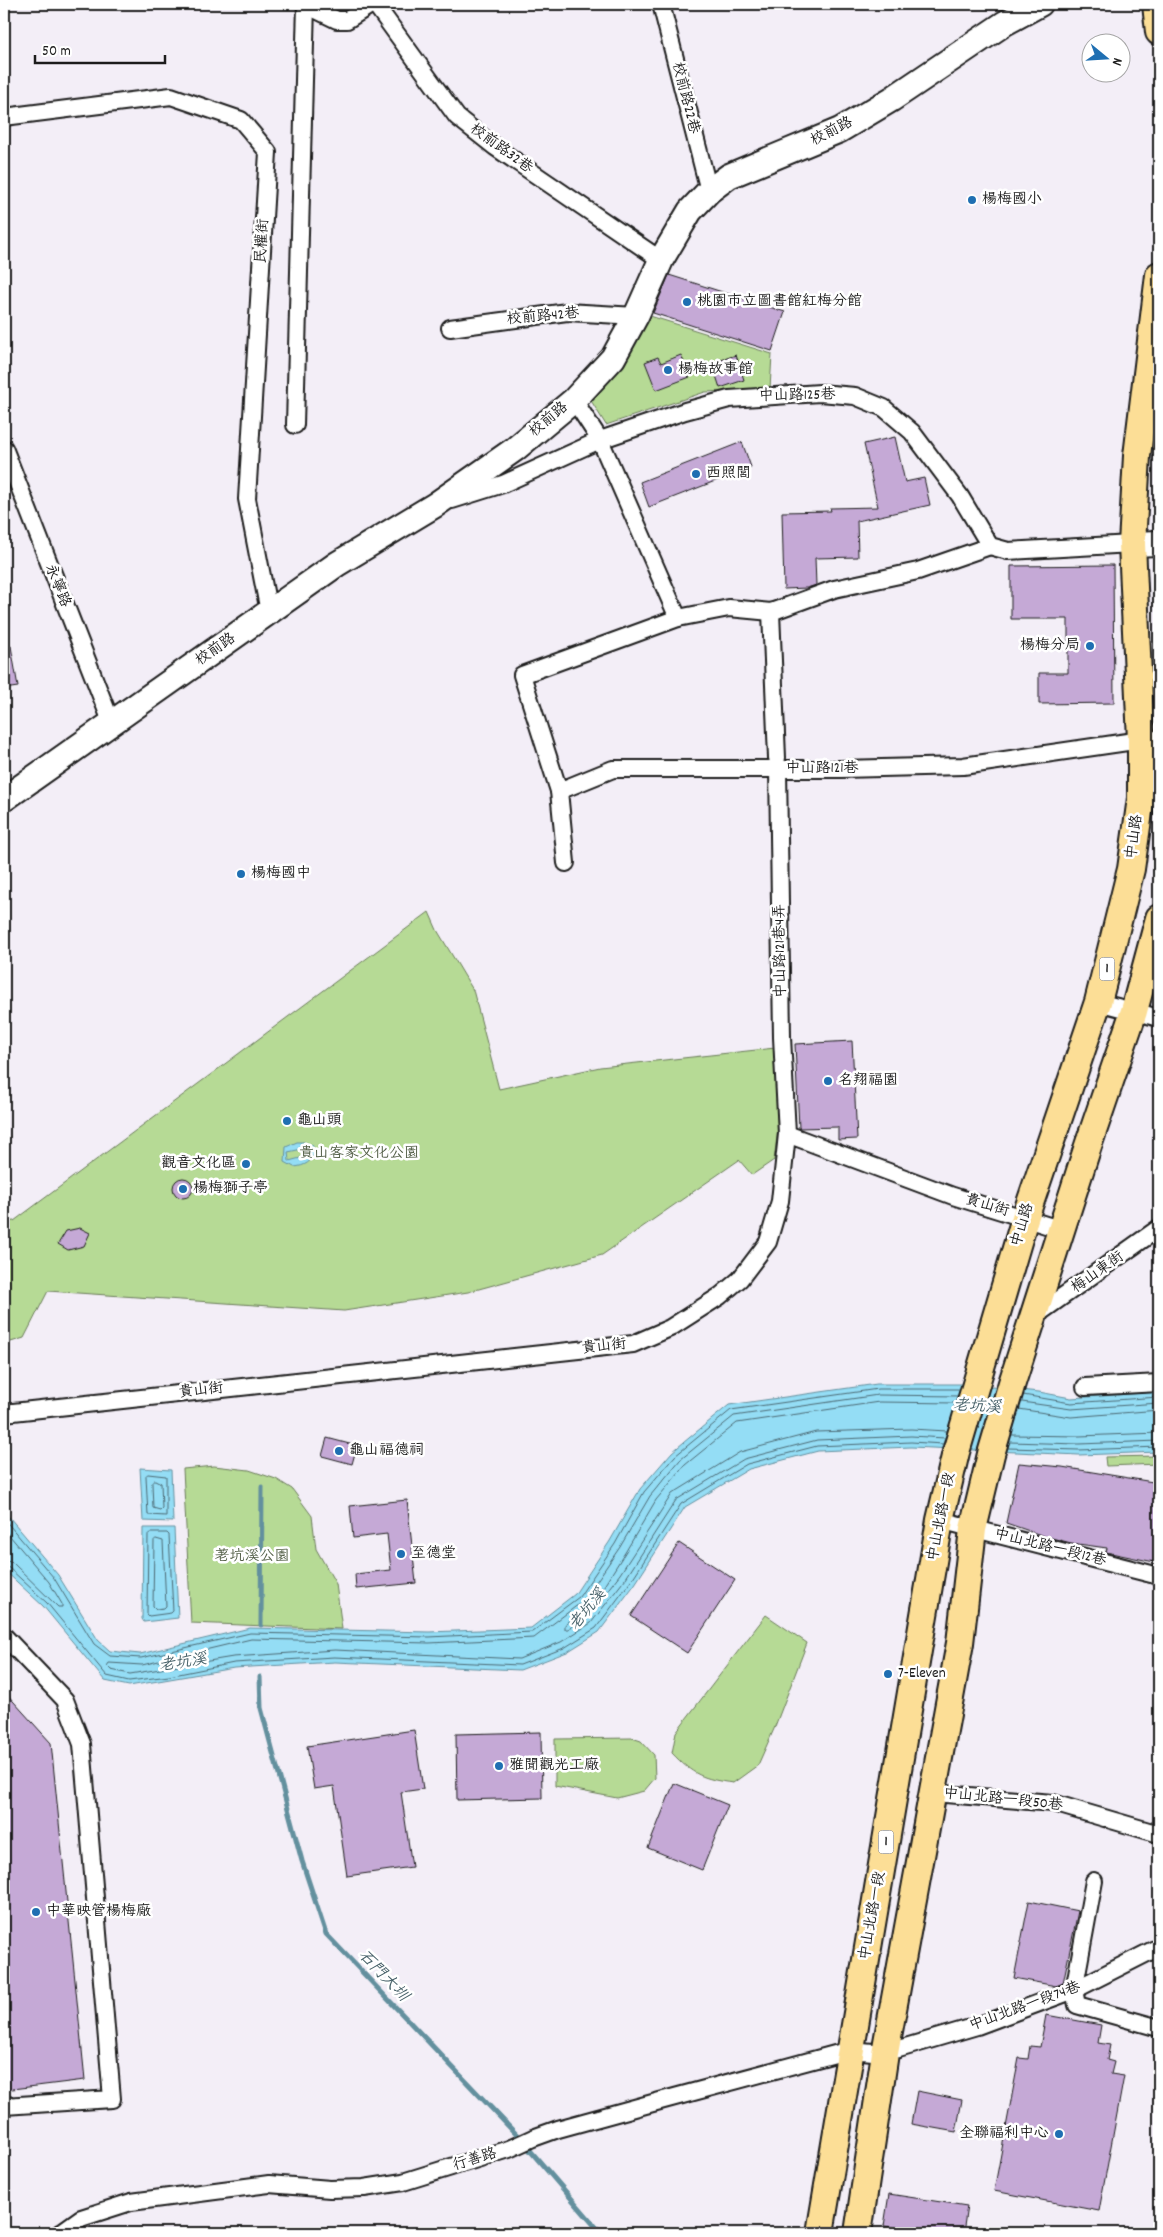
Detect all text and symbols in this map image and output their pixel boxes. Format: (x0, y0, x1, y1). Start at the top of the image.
scale bar (35, 32, 165, 64)
north arrow (1080, 32, 1130, 82)
text: 50 m (42, 41, 71, 63)
text: N (1106, 55, 1127, 68)
street label: 校前路22巷 (665, 60, 705, 136)
street label: 校前路 (807, 112, 857, 152)
street label: 校前路32巷 (465, 119, 537, 179)
place label: 楊梅國小 (982, 189, 1042, 211)
marker: 楊梅國小 (966, 194, 978, 206)
street label: 民權街 (251, 218, 275, 264)
place label: 桃園市立圖書館紅梅分館 (697, 291, 862, 313)
marker: 桃園市立圖書館紅梅分館 (681, 296, 693, 308)
street label: 校前路42巷 (506, 303, 580, 331)
place label: 楊梅故事館 (678, 359, 753, 381)
marker: 楊梅故事館 (662, 364, 674, 376)
street label: 中山路125巷 (758, 384, 836, 408)
street label: 校前路 (525, 397, 573, 443)
place label: 西照閭 (706, 463, 751, 485)
marker: 西照閭 (690, 468, 702, 480)
street label: 永寧路 (38, 561, 76, 611)
street label: 校前路 (191, 628, 241, 672)
place label: 楊梅分局 (1020, 635, 1080, 657)
marker: 楊梅分局 (1084, 640, 1096, 652)
street label: 中山路121巷 (785, 758, 859, 780)
street label: 中山路 (1121, 813, 1149, 861)
place label: 楊梅國中 (251, 863, 311, 885)
marker: 楊梅國中 (235, 868, 247, 880)
street label: 中山路121巷4弄 (769, 904, 793, 998)
road number: 1 (1100, 958, 1114, 981)
place label: 名翔福園 (838, 1070, 898, 1092)
marker: 名翔福園 (822, 1075, 834, 1087)
place label: 龜山頭 (297, 1110, 342, 1132)
marker: 龜山頭 (281, 1115, 293, 1127)
park label: 貴山客家文化公園 (299, 1143, 419, 1165)
place label: 觀音文化區 (161, 1153, 236, 1175)
marker: 觀音文化區 (240, 1158, 252, 1170)
place label: 楊梅獅子亭 (193, 1178, 268, 1200)
marker: 楊梅獅子亭 (177, 1183, 189, 1195)
street label: 貴山街 (962, 1189, 1012, 1223)
street label: 中山路 (1006, 1200, 1040, 1250)
street label: 梅山東街 (1067, 1247, 1129, 1299)
street label: 貴山街 (580, 1334, 628, 1360)
street label: 貴山街 (177, 1378, 225, 1404)
water label: 老坑溪 (952, 1394, 1003, 1420)
place label: 龜山福德祠 (349, 1440, 424, 1462)
marker: 龜山福德祠 (333, 1445, 345, 1457)
street label: 中山北路一段 (923, 1471, 961, 1563)
street label: 中山北路一段12巷 (992, 1523, 1108, 1573)
place label: 至德堂 (411, 1543, 456, 1565)
park label: 荖坑溪公園 (214, 1546, 290, 1568)
marker: 至德堂 (395, 1548, 407, 1560)
water label: 老坑溪 (564, 1583, 613, 1636)
water label: 老坑溪 (157, 1648, 209, 1678)
place label: 7-Eleven (898, 1663, 946, 1685)
marker: 7-Eleven (882, 1668, 894, 1680)
place label: 雅聞觀光工廠 (509, 1755, 599, 1777)
marker: 雅聞觀光工廠 (493, 1760, 505, 1772)
street label: 中山北路一段50巷 (942, 1783, 1064, 1817)
road number: 1 (878, 1830, 894, 1854)
street label: 中山北路一段 (854, 1870, 892, 1962)
place label: 中華映管楊梅廠 (46, 1901, 151, 1923)
marker: 中華映管楊梅廠 (30, 1906, 42, 1918)
water label: 石門大圳 (352, 1945, 415, 2008)
street label: 中山北路一段74巷 (966, 1977, 1084, 2037)
place label: 全聯福利中心 (959, 2123, 1049, 2145)
marker: 全聯福利中心 (1053, 2128, 1065, 2140)
street label: 行善路 (450, 2143, 500, 2177)

